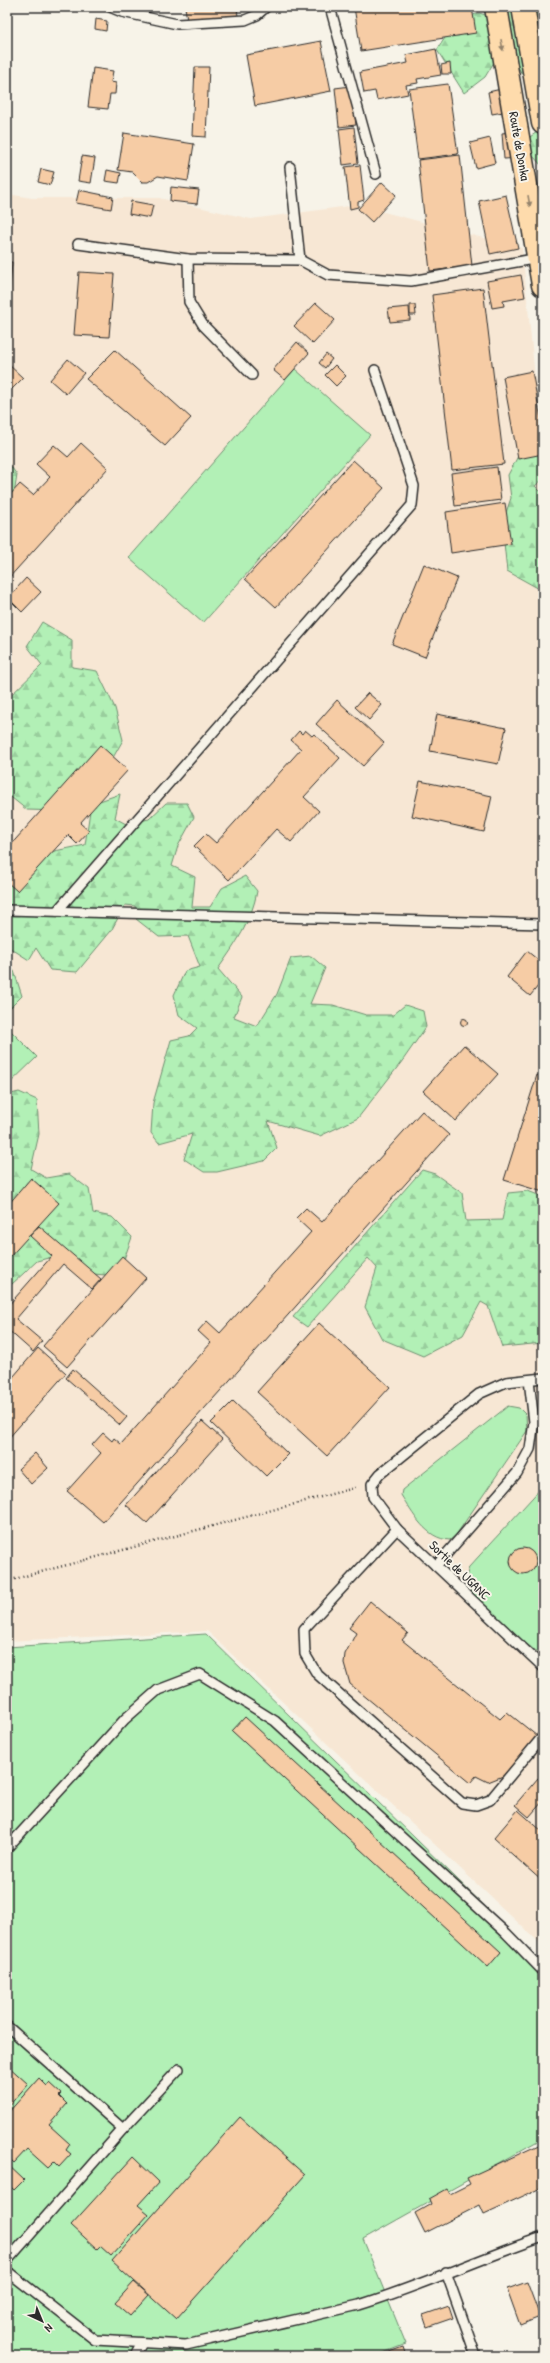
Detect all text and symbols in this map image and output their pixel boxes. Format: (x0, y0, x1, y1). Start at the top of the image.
one-way arrow (500, 39, 506, 52)
street label: Route de Donka (505, 110, 535, 182)
one-way arrow (526, 195, 532, 207)
street label: Sortie de UGANC (425, 1536, 495, 1604)
north arrow (22, 2301, 62, 2341)
text: N (42, 2321, 56, 2335)

